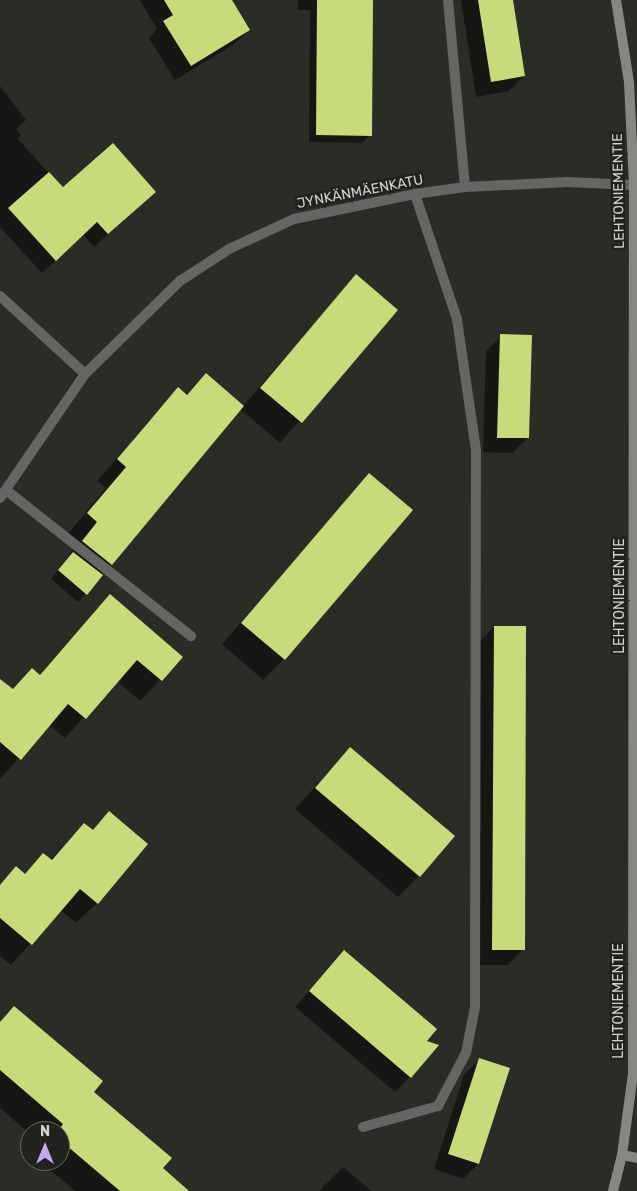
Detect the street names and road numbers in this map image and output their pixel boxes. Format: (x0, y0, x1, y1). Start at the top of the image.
street label: LEHTONIEMENTIE (610, 133, 628, 249)
street label: JYNKÄNMÄENKATU (295, 171, 425, 213)
street label: LEHTONIEMENTIE (612, 538, 628, 654)
street label: LEHTONIEMENTIE (611, 943, 627, 1059)

